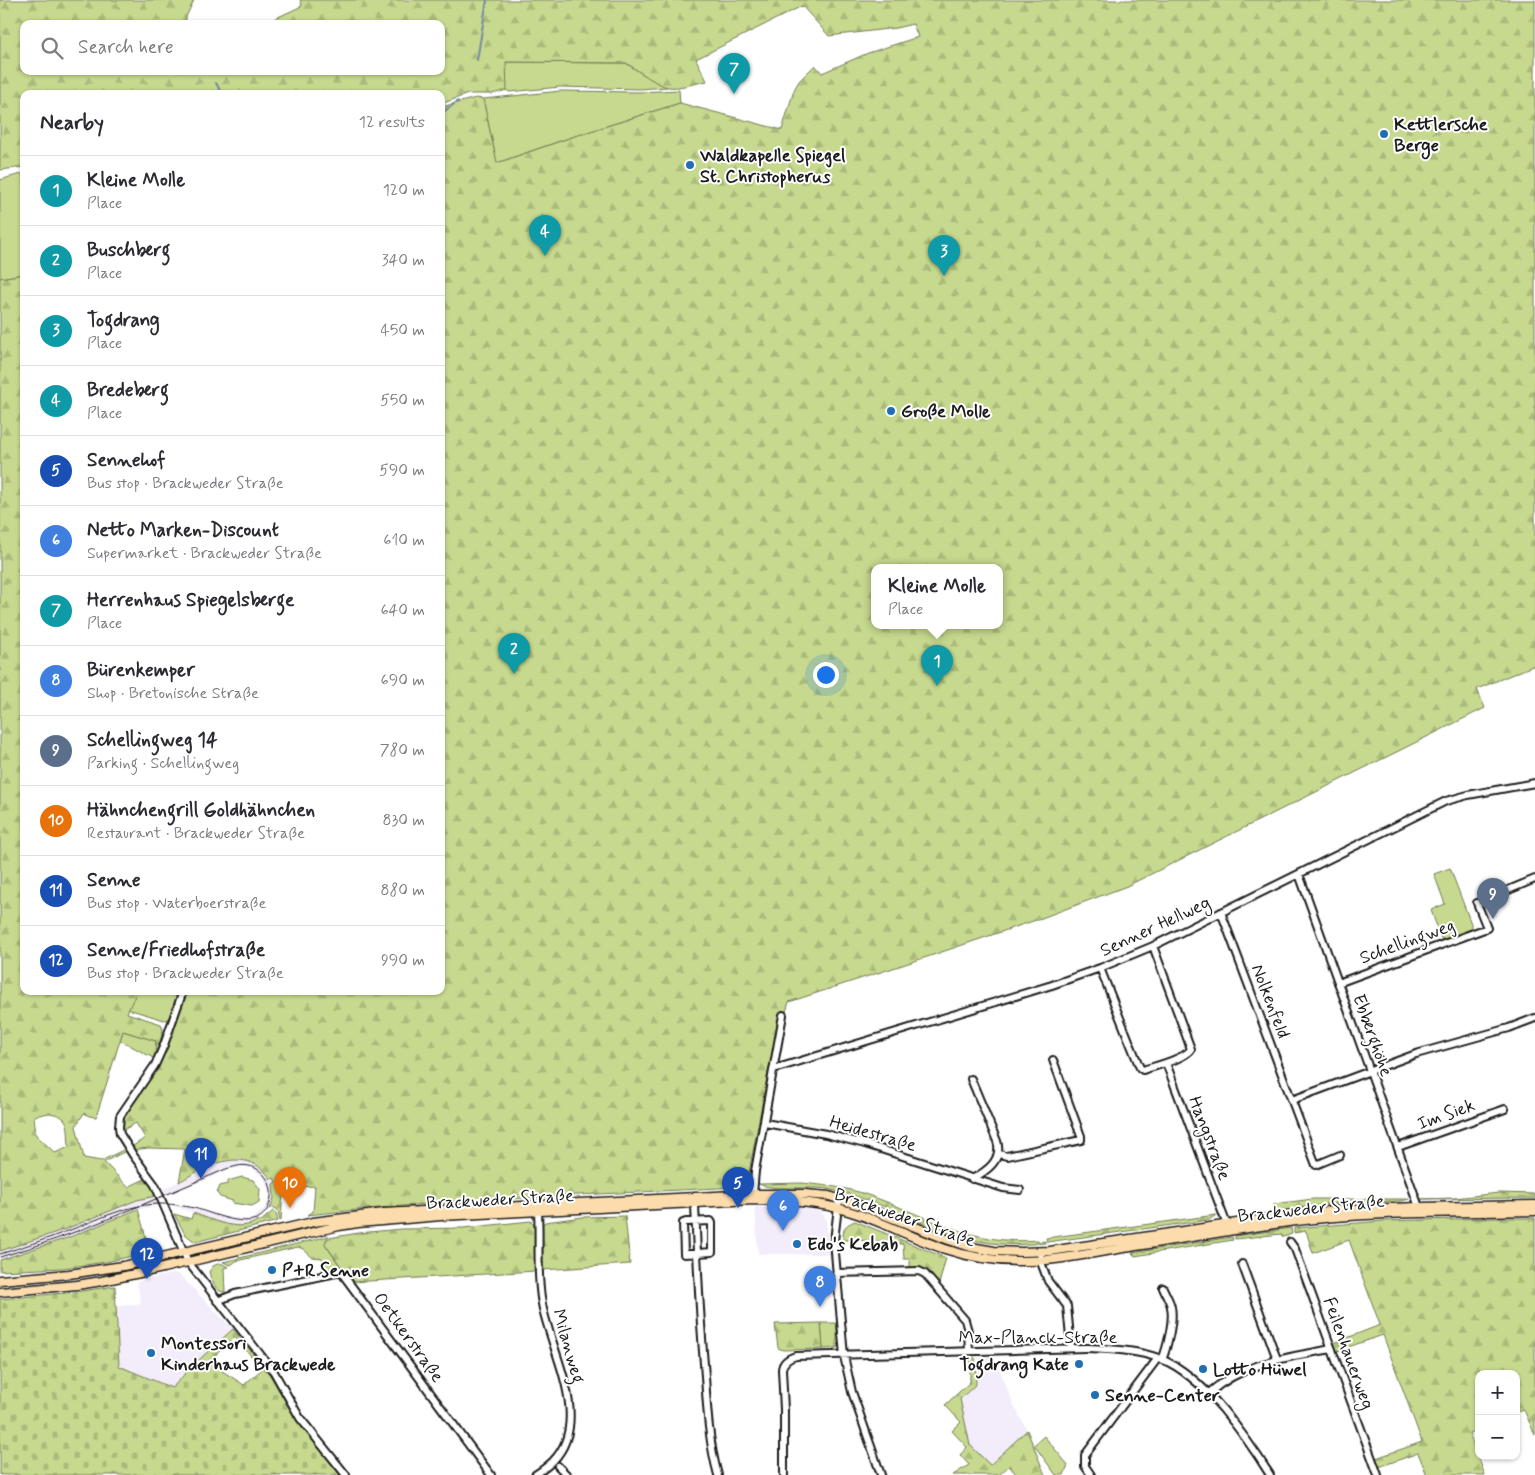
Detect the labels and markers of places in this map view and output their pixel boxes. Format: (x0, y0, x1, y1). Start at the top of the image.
pin: 7 (718, 53, 750, 94)
place label: Kettlersche Berge (1394, 113, 1488, 160)
marker: Kettlersche Berge (1378, 128, 1390, 140)
place label: Waldkapelle Spiegel St. Christopherus (699, 144, 846, 189)
marker: Waldkapelle Spiegel St. Christopherus (684, 159, 696, 171)
pin: 4 (529, 215, 561, 256)
pin: 3 (928, 235, 960, 276)
place label: Große Molle (901, 400, 991, 424)
marker: Große Molle (885, 405, 897, 417)
pin: 2 (498, 633, 530, 674)
pin: 1 (921, 645, 953, 686)
pin: 9 (1477, 878, 1509, 919)
pin: 11 (185, 1138, 217, 1179)
pin: 10 (274, 1167, 306, 1208)
pin: 5 (722, 1167, 754, 1208)
pin: 6 (767, 1190, 799, 1231)
place label: Edo's Kebab (807, 1233, 898, 1257)
pin: 12 (131, 1238, 163, 1279)
marker: Edo's Kebab (791, 1238, 803, 1250)
place label: P+R Senne (282, 1259, 369, 1283)
marker: P+R Senne (266, 1264, 278, 1276)
pin: 8 (804, 1266, 836, 1307)
place label: Montessori Kinderhaus Brackwede (161, 1332, 336, 1377)
marker: Montessori Kinderhaus Brackwede (145, 1347, 157, 1359)
place label: Togdrang Kate (959, 1353, 1069, 1379)
marker: Togdrang Kate (1073, 1358, 1085, 1370)
place label: Lotto Hüwel (1213, 1358, 1307, 1382)
marker: Lotto Hüwel (1197, 1363, 1209, 1375)
place label: Senne-Center (1105, 1384, 1220, 1408)
marker: Senne-Center (1089, 1389, 1101, 1401)

